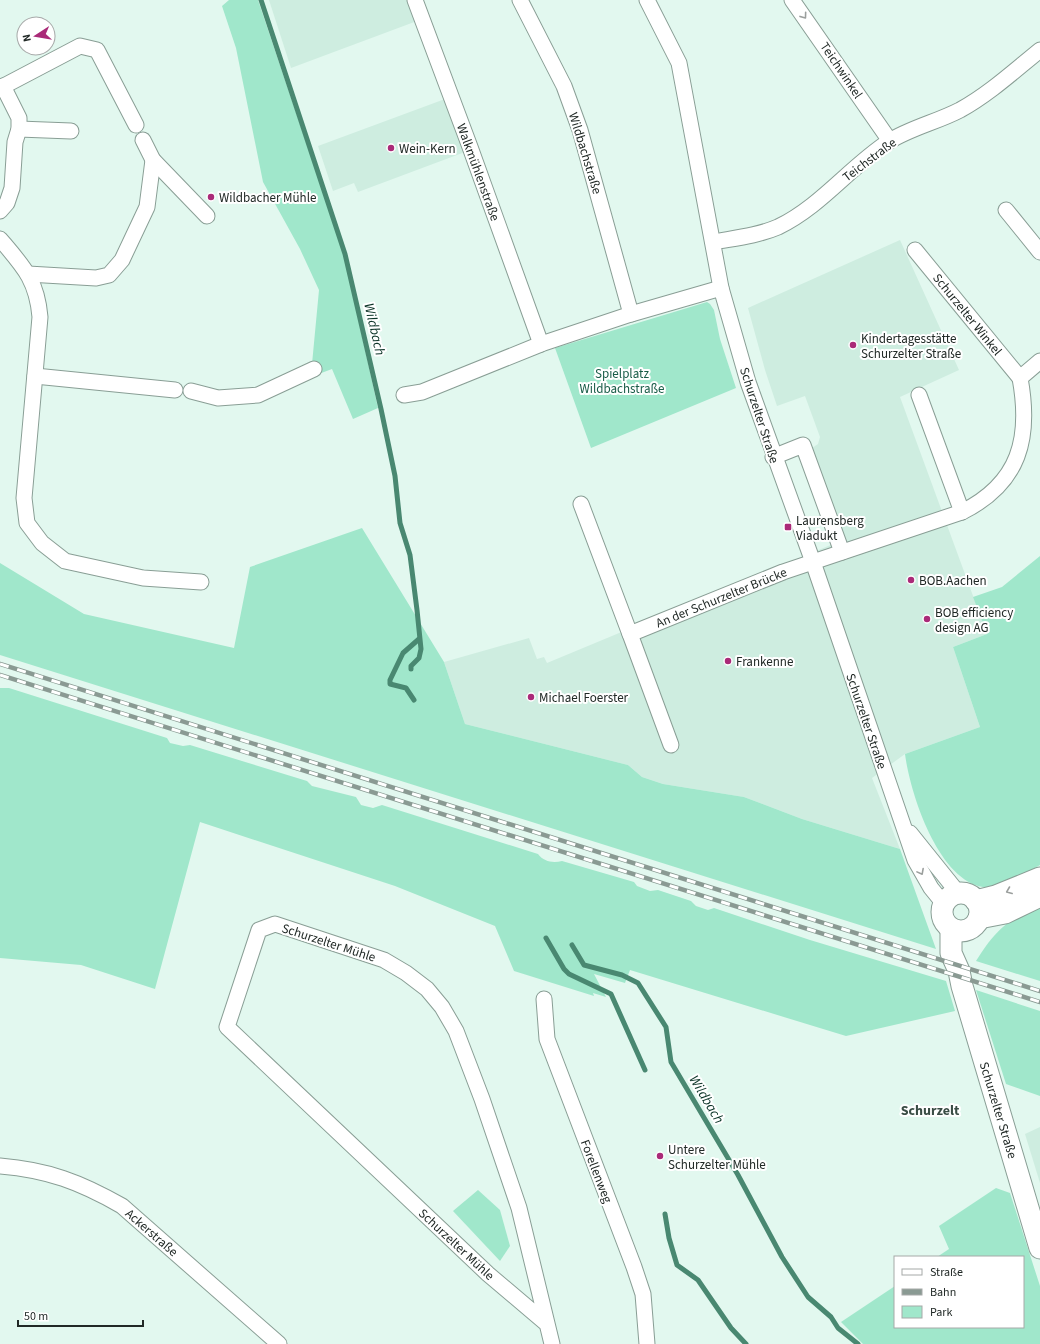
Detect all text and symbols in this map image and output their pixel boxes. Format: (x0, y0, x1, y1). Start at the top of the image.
one-way arrow (799, 12, 807, 19)
north arrow (16, 16, 56, 56)
text: N (19, 33, 35, 43)
street label: Teichwinkel (816, 39, 867, 102)
street label: Wildbachstraße (564, 110, 606, 196)
street label: Walkmühlenstraße (452, 121, 504, 224)
street label: Teichstraße (839, 134, 900, 186)
place label: Wein-Kern (399, 140, 456, 158)
marker: Wein-Kern (386, 143, 396, 153)
place label: Wildbacher Mühle (219, 189, 316, 207)
marker: Wildbacher Mühle (206, 192, 216, 202)
street label: Schurzelter Winkel (928, 270, 1006, 360)
water label: Wildbach (358, 301, 390, 357)
place label: Kindertagesstätte Schurzelter Straße (861, 330, 961, 363)
marker: Kindertagesstätte Schurzelter Straße (848, 340, 858, 350)
park label: Spielplatz Wildbachstraße (580, 365, 664, 398)
street label: Schurzelter Straße (735, 365, 783, 466)
place label: Laurensberg Viadukt (796, 512, 864, 545)
marker: Laurensberg Viadukt (783, 522, 793, 532)
street label: An der Schurzelter Brücke (653, 563, 790, 632)
place label: BOB.Aachen (919, 572, 987, 590)
marker: BOB.Aachen (906, 575, 916, 585)
place label: BOB efficiency design AG (935, 604, 1013, 637)
marker: BOB efficiency design AG (922, 614, 932, 624)
place label: Frankenne (736, 653, 793, 671)
marker: Frankenne (723, 656, 733, 666)
street label: Schurzelter Straße (841, 671, 891, 772)
place label: Michael Foerster (539, 689, 629, 707)
marker: Michael Foerster (526, 692, 536, 702)
one-way arrow (917, 868, 924, 875)
one-way arrow (1005, 886, 1012, 894)
street label: Schurzelter Mühle (279, 919, 378, 967)
street label: Schurzelter Straße (975, 1060, 1021, 1161)
water label: Wildbach (684, 1072, 728, 1128)
district label: Schurzelt (901, 1101, 960, 1121)
street label: Forellenweg (576, 1137, 617, 1206)
place label: Untere Schurzelter Mühle (668, 1141, 766, 1174)
marker: Untere Schurzelter Mühle (655, 1151, 665, 1161)
street label: Ackerstraße (121, 1205, 182, 1261)
street label: Schurzelter Mühle (414, 1205, 498, 1285)
legend (894, 1256, 1024, 1328)
text: Straße (930, 1264, 963, 1281)
text: Bahn (930, 1284, 956, 1301)
scale bar (18, 1302, 143, 1328)
text: Park (930, 1304, 952, 1321)
text: 50 m (24, 1308, 48, 1325)

